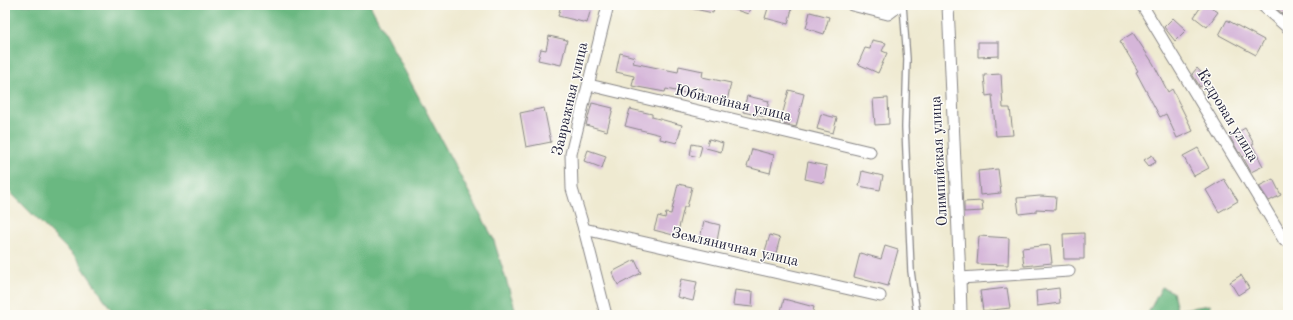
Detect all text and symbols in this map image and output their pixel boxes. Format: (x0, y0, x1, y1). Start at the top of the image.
street label: Завражная улица (551, 40, 591, 157)
street label: Кедровая улица (1193, 67, 1261, 166)
street label: Юбилейная улица (673, 83, 793, 125)
street label: Олимпийская улица (929, 95, 951, 227)
street label: Земляничная улица (670, 226, 801, 270)

